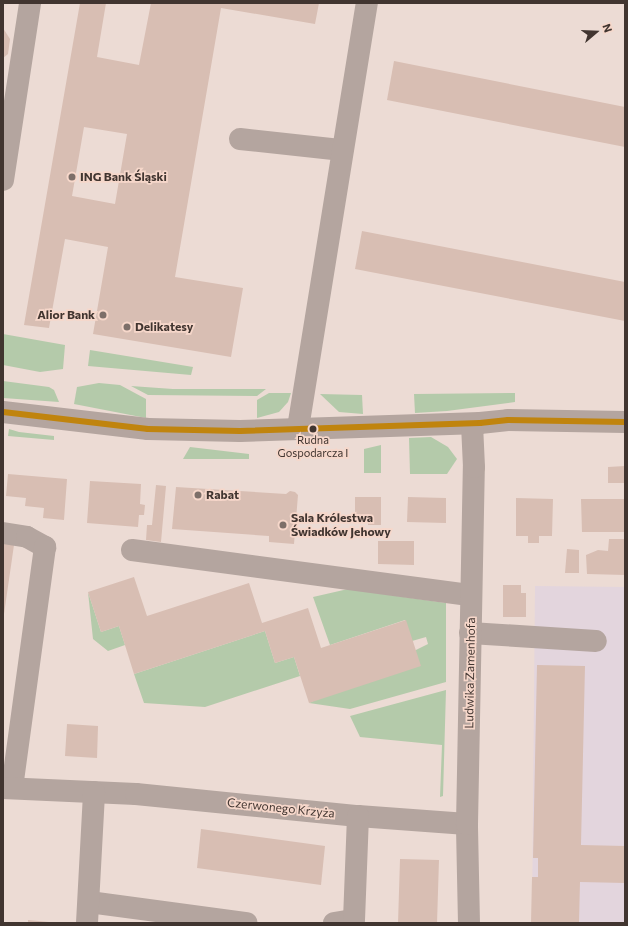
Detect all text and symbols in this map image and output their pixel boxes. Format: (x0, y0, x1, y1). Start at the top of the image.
north arrow (576, 12, 616, 52)
text: N (600, 22, 615, 34)
place label: ING Bank Śląski (80, 170, 167, 184)
marker: ING Bank Śląski (67, 172, 77, 182)
place label: Alior Bank (37, 308, 95, 322)
marker: Alior Bank (98, 310, 108, 320)
place label: Delikatesy (135, 320, 193, 334)
marker: Delikatesy (122, 322, 132, 332)
marker: Rudna Gospodarcza I (308, 424, 318, 434)
place label: Rudna Gospodarcza I (278, 434, 348, 460)
place label: Rabat (206, 488, 239, 502)
marker: Rabat (193, 490, 203, 500)
place label: Sala Królestwa Świadków Jehowy (291, 511, 391, 539)
marker: Sala Królestwa Świadków Jehowy (278, 520, 288, 530)
street label: Ludwika Zamenhofa (462, 617, 478, 729)
street label: Czerwonego Krzyża (226, 795, 336, 821)

